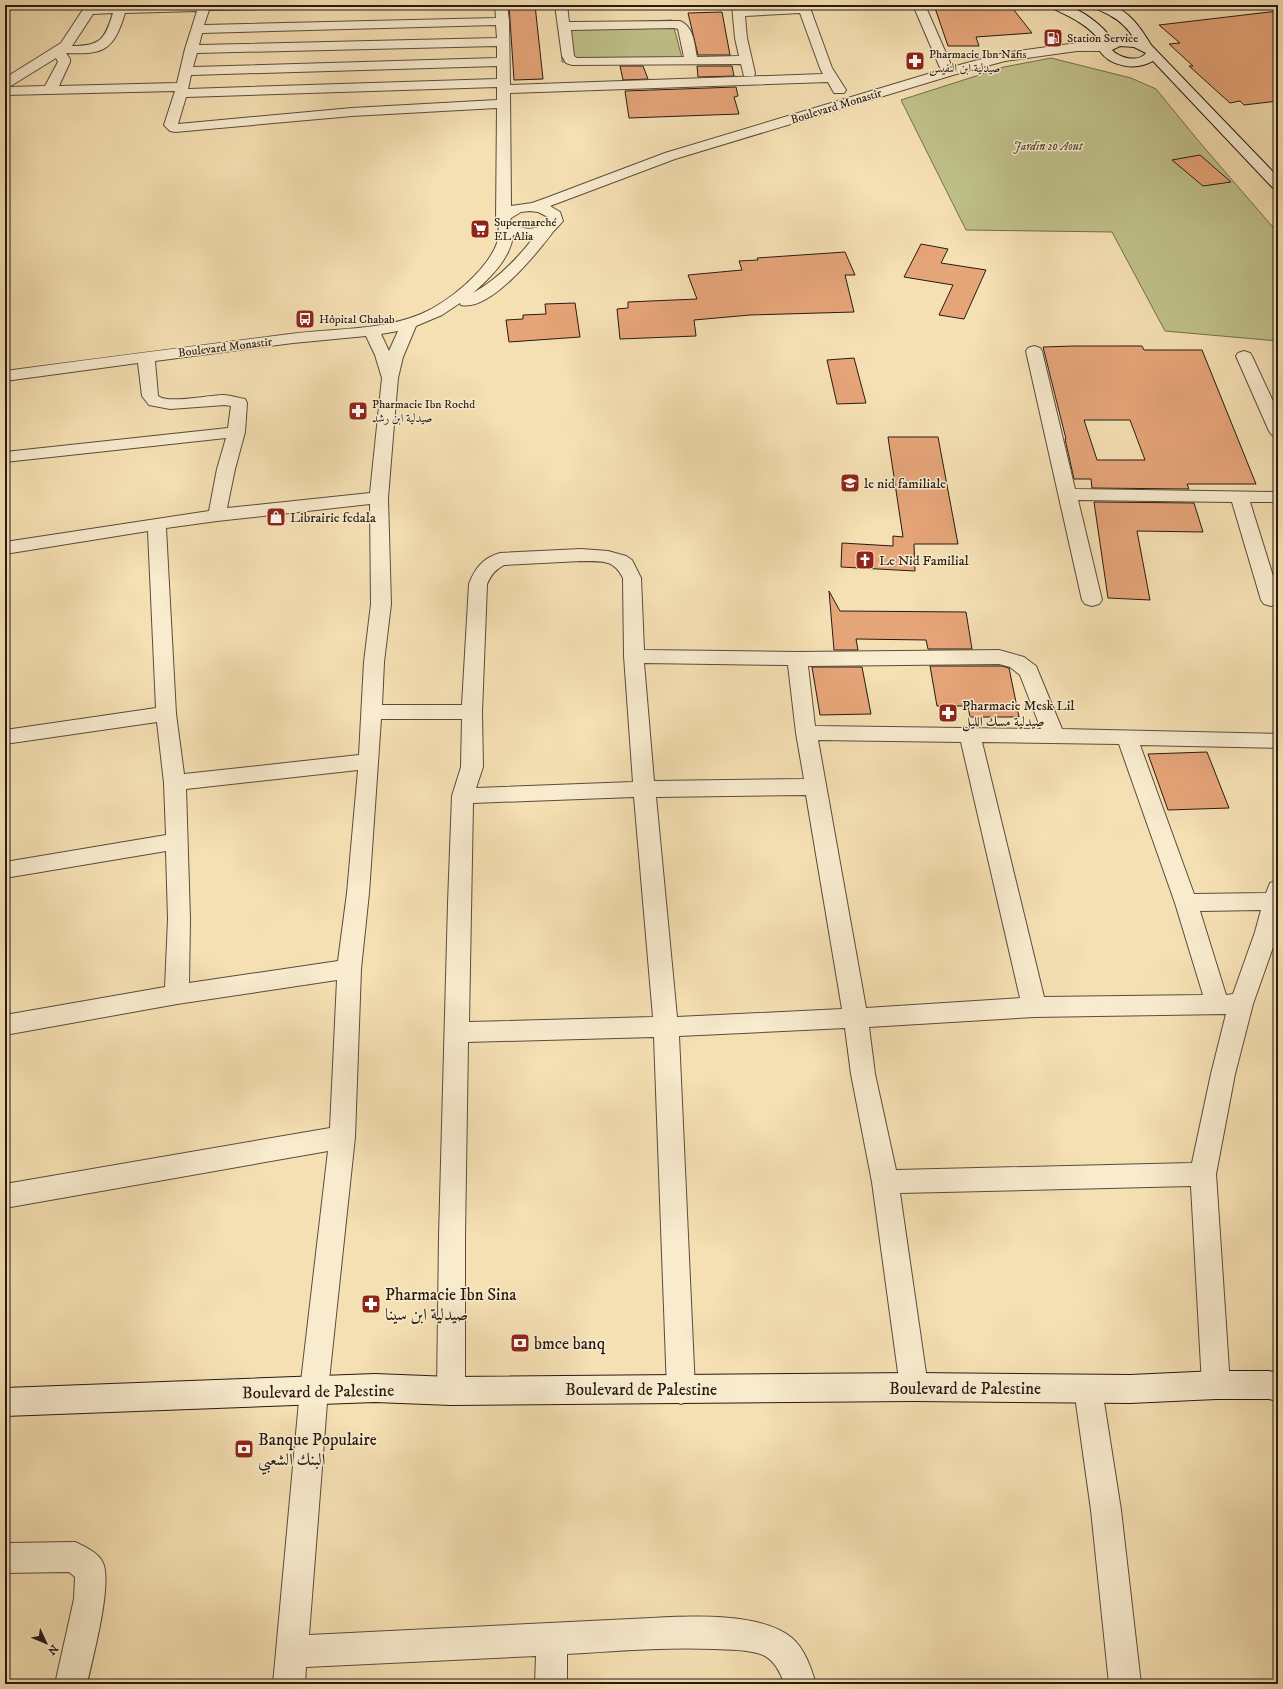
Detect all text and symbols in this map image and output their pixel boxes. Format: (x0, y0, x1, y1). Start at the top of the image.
fuel station icon: Station Service (1042, 27, 1064, 49)
place label: Station Service (1067, 31, 1138, 46)
place label: Pharmacie Ibn Nafis صيدلية ابن النفيس (929, 47, 1027, 77)
pharmacy icon: Pharmacie Ibn Nafis صيدلية ابن النفيس (904, 50, 926, 72)
street label: Boulevard Monastir (789, 85, 884, 127)
park label: Jardin 20 Aout (1013, 139, 1084, 154)
place label: Supermarché EL Alia (494, 215, 557, 244)
supermarket icon: Supermarché EL Alia (469, 218, 491, 240)
bus stop icon: Hôpital Chabab (294, 308, 316, 330)
place label: Hôpital Chabab (319, 312, 395, 327)
street label: Boulevard Monastir (177, 334, 273, 361)
place label: Pharmacie Ibn Rochd صيدلية ابن رشد (372, 397, 475, 426)
pharmacy icon: Pharmacie Ibn Rochd صيدلية ابن رشد (347, 400, 369, 422)
school or university icon: le nid familiale (839, 472, 861, 494)
place label: le nid familiale (864, 475, 946, 493)
shop icon: Librairie fedala (265, 506, 287, 528)
place label: Librairie fedala (290, 509, 376, 527)
church icon: Le Nid Familial (854, 549, 876, 571)
place label: Le Nid Familial (879, 552, 970, 570)
place label: Pharmacie Mesk Lil صيدلية مسك الليل (962, 697, 1075, 732)
pharmacy icon: Pharmacie Mesk Lil صيدلية مسك الليل (937, 702, 959, 724)
place label: Pharmacie Ibn Sina صيدلية ابن سينا (385, 1284, 517, 1326)
pharmacy icon: Pharmacie Ibn Sina صيدلية ابن سينا (360, 1293, 382, 1315)
bank icon: bmce banq (509, 1332, 531, 1354)
place label: bmce banq (534, 1333, 606, 1355)
street label: Boulevard de Palestine (889, 1378, 1041, 1400)
street label: Boulevard de Palestine (565, 1379, 717, 1401)
street label: Boulevard de Palestine (242, 1380, 394, 1404)
place label: Banque Populaire البنك الشعبي (258, 1429, 377, 1475)
bank icon: Banque Populaire البنك الشعبي (233, 1438, 255, 1460)
north arrow (26, 1623, 66, 1663)
text: N (44, 1641, 61, 1657)

